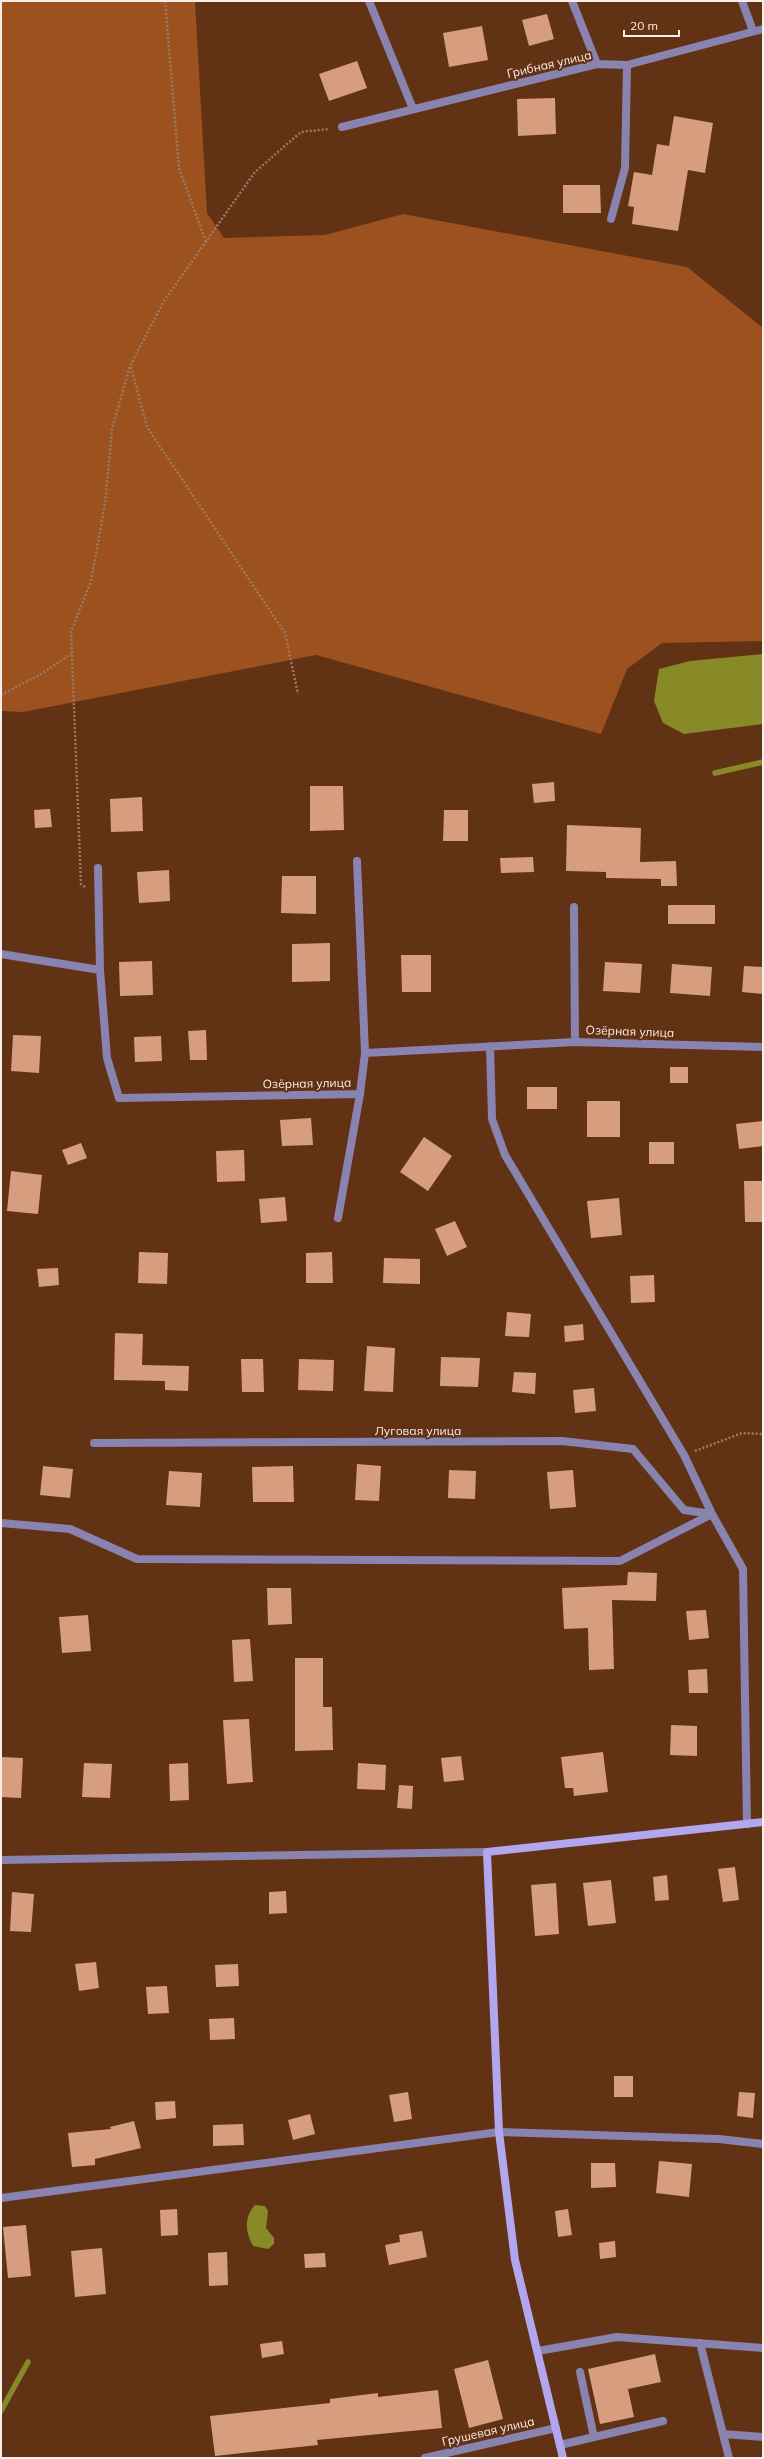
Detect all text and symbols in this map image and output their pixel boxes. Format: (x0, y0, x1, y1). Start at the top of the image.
scale bar (624, 12, 679, 38)
text: 20 m (630, 18, 658, 33)
street label: Грибная улица (505, 47, 593, 81)
street label: Озёрная улица (586, 1022, 674, 1040)
street label: Озёрная улица (263, 1075, 351, 1091)
street label: Луговая улица (375, 1423, 461, 1438)
street label: Грушевая улица (440, 2413, 536, 2449)

